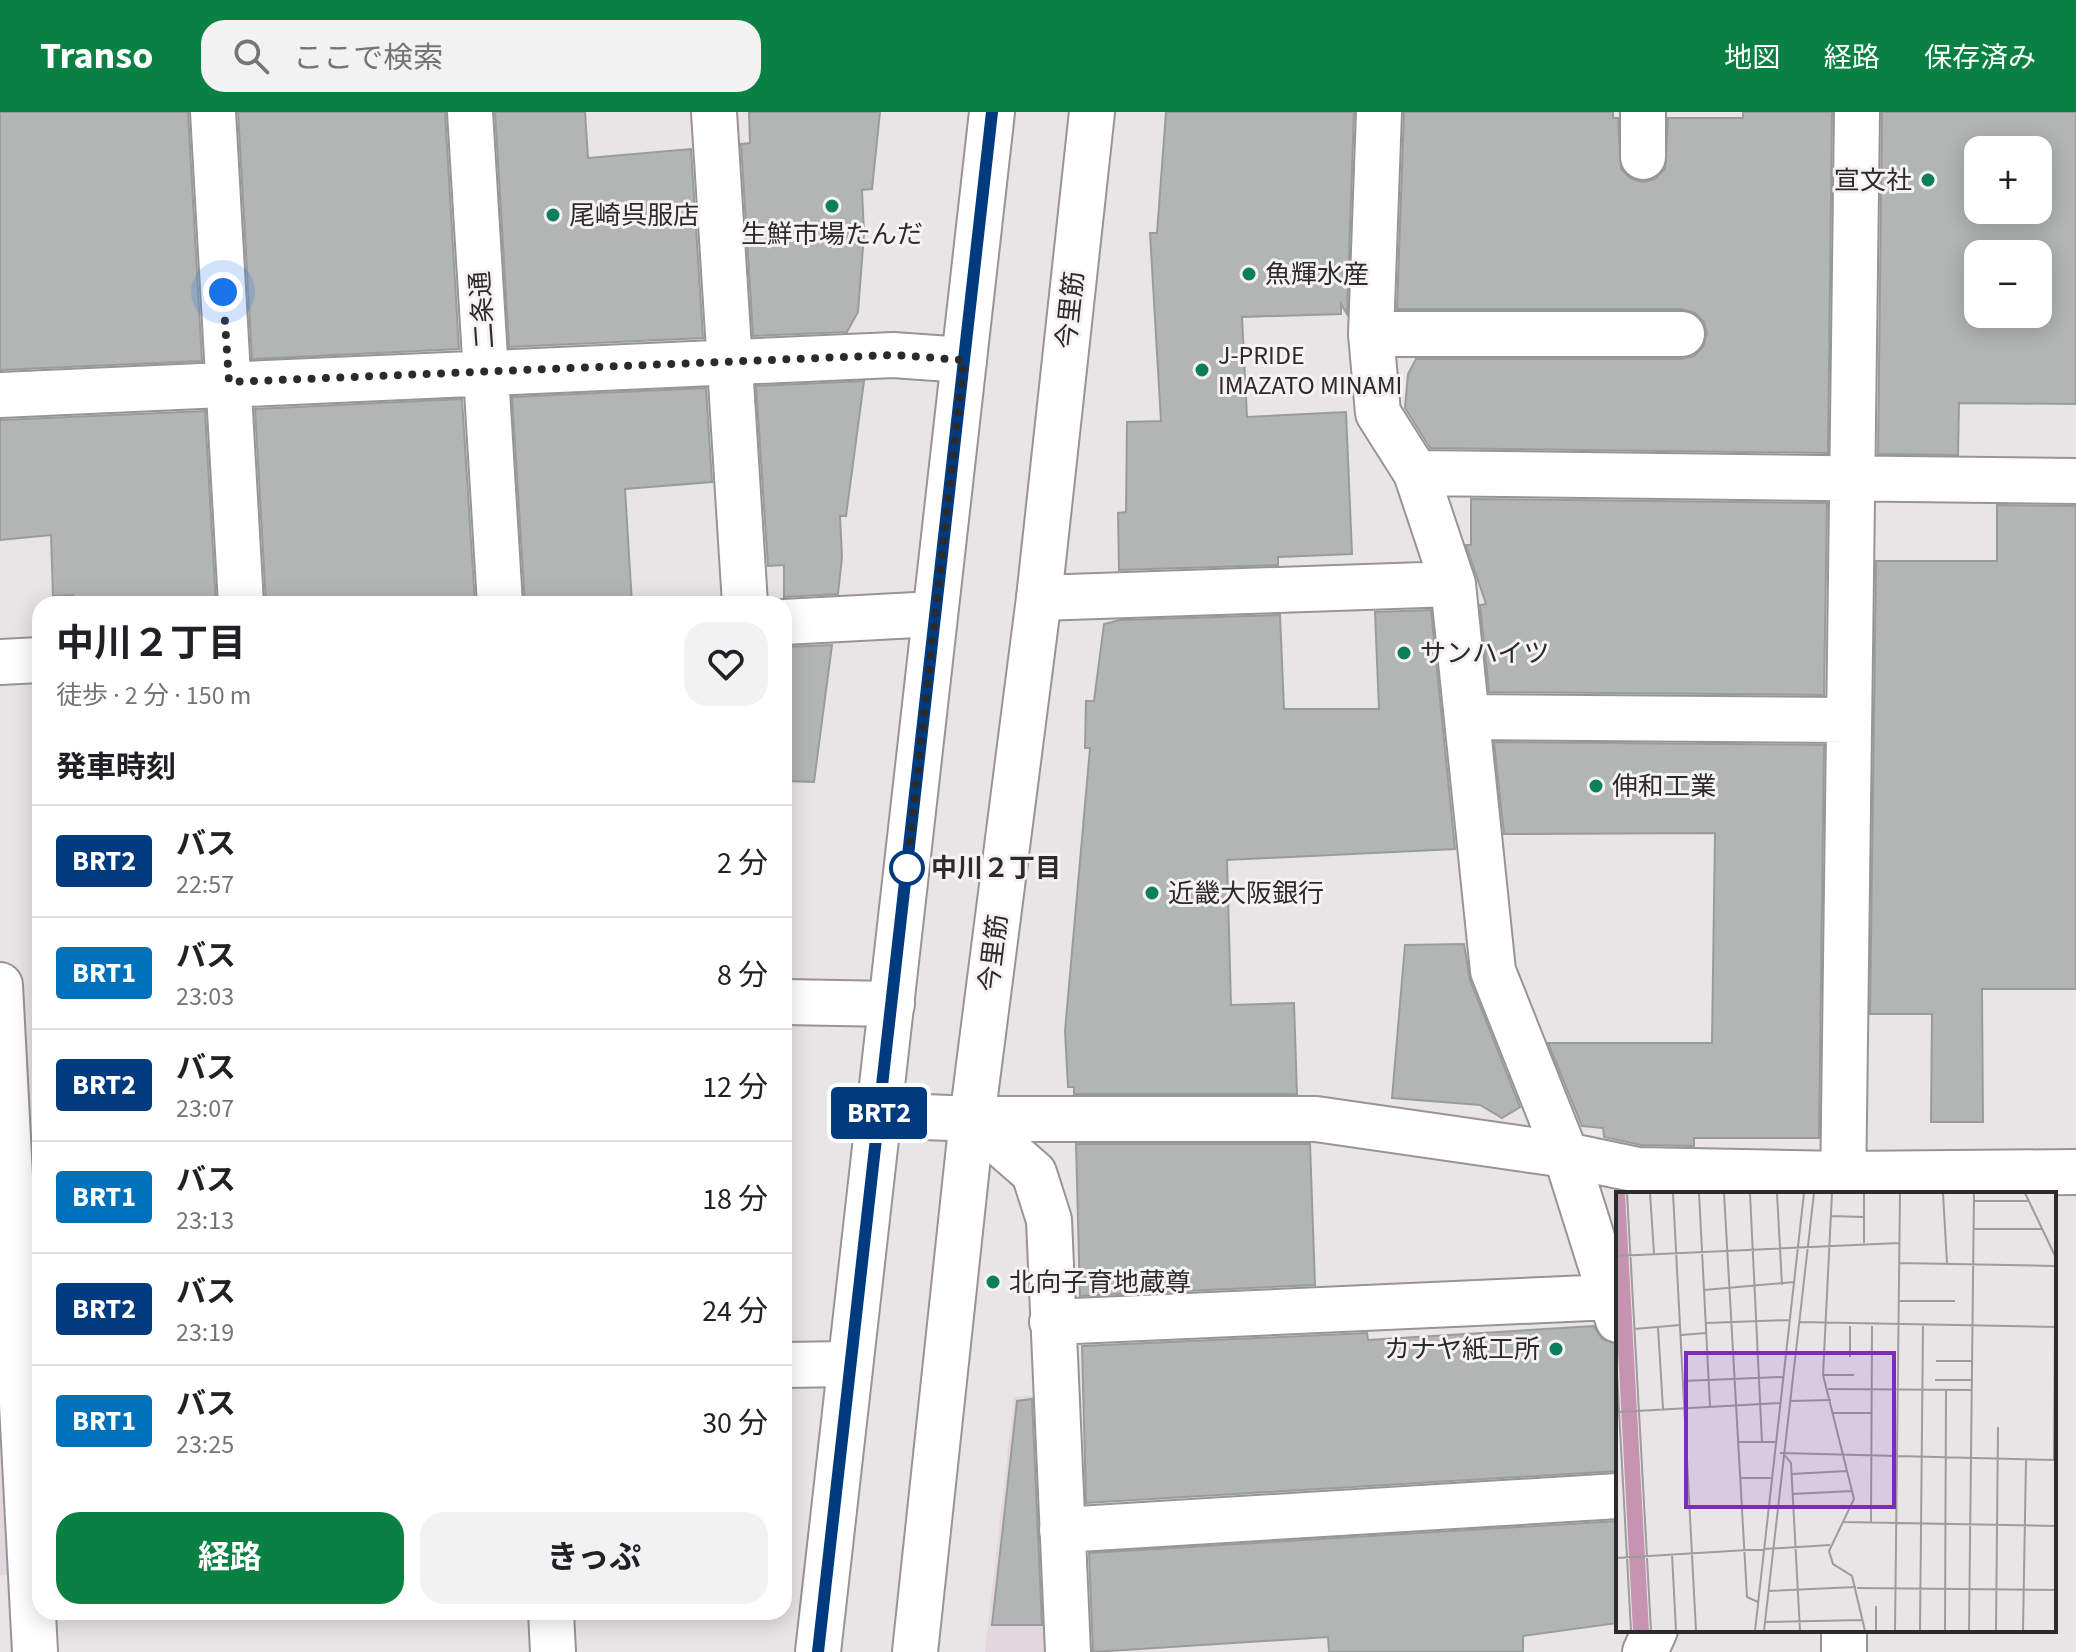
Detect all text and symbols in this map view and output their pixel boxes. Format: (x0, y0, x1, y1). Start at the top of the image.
search box (201, 20, 761, 92)
text: Transo (40, 29, 153, 83)
icon: search (229, 34, 273, 78)
text: ここで検索 (293, 37, 443, 80)
text: 地図 (1724, 38, 1780, 78)
text: 経路 (1824, 38, 1880, 78)
text: 保存済み (1924, 38, 2036, 78)
map controls (1964, 136, 2052, 328)
button: + (1964, 136, 2052, 224)
place label: 宣文社 (1834, 162, 1912, 199)
marker: 宣文社 (1919, 171, 1937, 189)
place label: 尾崎呉服店 (569, 197, 699, 234)
marker: 生鮮市場たんだ (823, 197, 841, 215)
marker: 尾崎呉服店 (544, 206, 562, 224)
place label: 生鮮市場たんだ (741, 216, 923, 253)
button: − (1964, 240, 2052, 328)
place label: 魚輝水産 (1265, 256, 1369, 293)
marker: 魚輝水産 (1240, 265, 1258, 283)
street label: 今里筋 (1048, 269, 1093, 351)
street label: 二条通 (461, 270, 504, 350)
your location (203, 272, 243, 312)
place label: J-PRIDE IMAZATO MINAMI (1218, 337, 1402, 404)
marker: J-PRIDE IMAZATO MINAMI (1193, 361, 1211, 379)
text: 中川２丁目 (56, 617, 246, 671)
button: heart (684, 622, 768, 706)
place label: サンハイツ (1420, 635, 1549, 672)
marker: サンハイツ (1395, 644, 1413, 662)
text: 徒歩 · 2 分 · 150 m (56, 677, 251, 714)
text: 発車時刻 (56, 746, 176, 789)
place label: 伸和工業 (1612, 768, 1716, 805)
marker: 伸和工業 (1587, 777, 1605, 795)
text: バス (176, 823, 236, 866)
text: BRT2 (72, 841, 136, 881)
text: 2 分 (717, 842, 768, 885)
place label: 中川２丁目 (931, 850, 1061, 887)
marker: 中川２丁目 (890, 851, 924, 885)
text: 22:57 (176, 866, 234, 903)
place label: 近畿大阪銀行 (1168, 875, 1324, 912)
marker: 近畿大阪銀行 (1143, 884, 1161, 902)
street label: 今里筋 (970, 912, 1017, 994)
text: バス (176, 935, 236, 978)
text: BRT1 (72, 953, 136, 993)
text: 8 分 (717, 954, 768, 997)
text: 23:03 (176, 978, 234, 1015)
text: バス (176, 1047, 236, 1090)
text: BRT2 (72, 1065, 136, 1105)
text: 12 分 (702, 1066, 768, 1109)
line badge: BRT2 (823, 1087, 935, 1139)
text: 23:07 (176, 1090, 234, 1127)
text: BRT2 (847, 1093, 911, 1133)
text: バス (176, 1159, 236, 1202)
text: BRT1 (72, 1177, 136, 1217)
text: 18 分 (702, 1178, 768, 1221)
inset map (1616, 1192, 2056, 1632)
text: 23:13 (176, 1202, 234, 1239)
place label: 北向子育地蔵尊 (1009, 1264, 1191, 1301)
text: バス (176, 1271, 236, 1314)
marker: 北向子育地蔵尊 (984, 1273, 1002, 1291)
text: BRT2 (72, 1289, 136, 1329)
text: 24 分 (702, 1290, 768, 1333)
text: 23:19 (176, 1314, 234, 1351)
place label: カナヤ紙工所 (1384, 1331, 1540, 1368)
marker: カナヤ紙工所 (1547, 1340, 1565, 1358)
text: バス (176, 1383, 236, 1426)
text: BRT1 (72, 1401, 136, 1441)
text: 30 分 (702, 1402, 768, 1445)
text: 23:25 (176, 1426, 234, 1463)
button: 経路 (56, 1512, 404, 1604)
button: きっぷ (420, 1512, 768, 1604)

